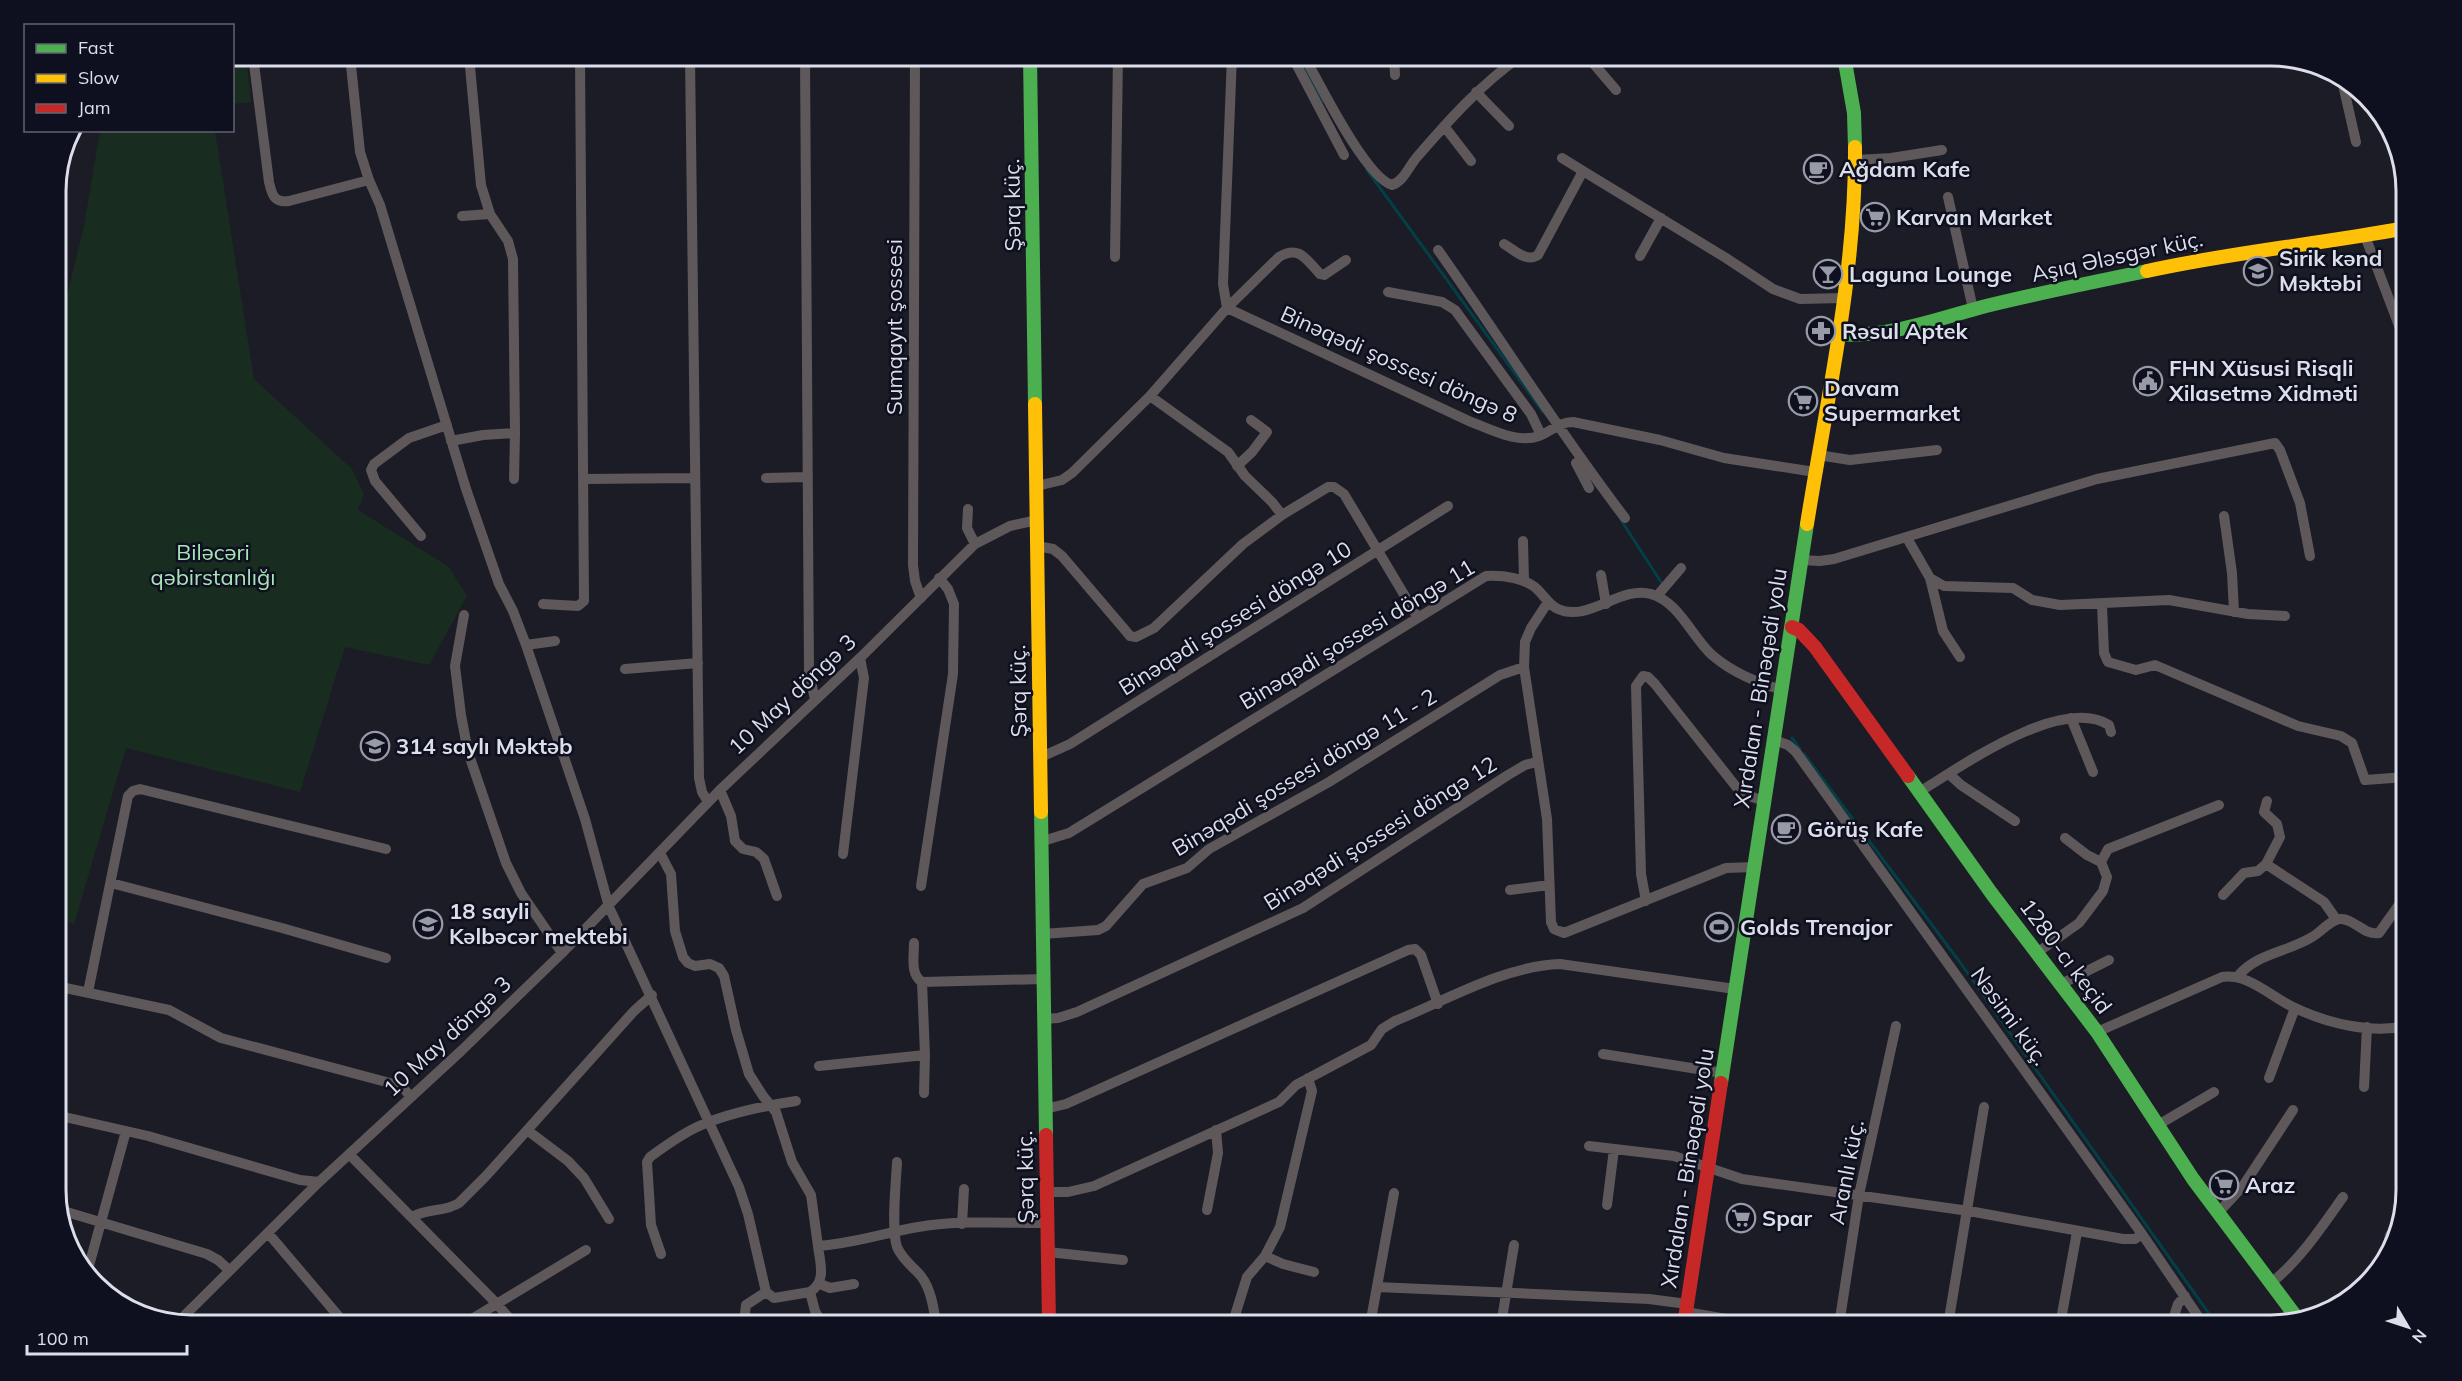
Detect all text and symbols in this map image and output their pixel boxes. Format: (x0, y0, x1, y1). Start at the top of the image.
legend (24, 24, 234, 132)
text: Fast (78, 36, 114, 59)
text: Slow (78, 66, 120, 89)
text: Jam (78, 96, 111, 119)
cafe icon: Ağdam Kafe (1802, 153, 1834, 185)
place label: Ağdam Kafe (1839, 155, 1970, 183)
street label: Şərq küç. (997, 158, 1027, 252)
supermarket icon: Karvan Market (1859, 201, 1891, 233)
place label: Karvan Market (1896, 203, 2052, 231)
street label: Aşıq Ələsgər küç. (2029, 224, 2205, 288)
street label: Sumqayıt şossesi (880, 239, 908, 415)
place label: Sirik kənd Məktəbi (2279, 244, 2382, 297)
school or university icon: Sirik kənd Məktəbi (2242, 255, 2274, 287)
bar icon: Laguna Lounge (1812, 258, 1844, 290)
place label: Laguna Lounge (1849, 260, 2012, 288)
street label: Binəqədi şossesi döngə 8 (1276, 299, 1522, 429)
pharmacy icon: Rəsul Aptek (1805, 315, 1837, 347)
place label: Rəsul Aptek (1842, 317, 1968, 345)
place label: FHN Xüsusi Risqli Xilasetmə Xidməti (2168, 354, 2358, 407)
public building icon: FHN Xüsusi Risqli Xilasetmə Xidməti (2132, 365, 2164, 397)
place label: Davam Supermarket (1824, 374, 1960, 427)
supermarket icon: Davam Supermarket (1787, 385, 1819, 417)
street label: Binəqədi şossesi döngə 10 (1113, 535, 1357, 701)
park label: Biləcəri qəbirstanlığı (150, 538, 276, 591)
street label: Binəqədi şossesi döngə 11 (1234, 553, 1480, 715)
street label: Xırdalan - Binəqədi yolu (1727, 566, 1793, 810)
street label: 10 May döngə 3 (722, 628, 862, 760)
street label: Şərq küç. (1003, 644, 1033, 738)
street label: Binəqədi şossesi döngə 11 - 2 (1167, 682, 1441, 862)
school or university icon: 314 saylı Məktəb (359, 730, 391, 762)
place label: 314 saylı Məktəb (396, 732, 573, 760)
street label: Binəqədi şossesi döngə 12 (1258, 750, 1502, 916)
cafe icon: Görüş Kafe (1770, 813, 1802, 845)
place label: Görüş Kafe (1807, 815, 1923, 843)
street label: 1280-cı keçid (2014, 893, 2118, 1019)
place label: 18 sayli Kəlbəcər mektebi (449, 897, 628, 950)
school or university icon: 18 sayli Kəlbəcər mektebi (412, 908, 444, 940)
sports icon: Golds Trenajor (1703, 911, 1735, 943)
place label: Golds Trenajor (1740, 913, 1893, 941)
street label: Nəsimi küç. (1965, 961, 2055, 1071)
street label: 10 May döngə 3 (377, 970, 517, 1102)
street label: Xırdalan - Binəqədi yolu (1654, 1046, 1720, 1290)
street label: Aranlı küç. (1822, 1117, 1870, 1227)
street label: Şərq küç. (1010, 1130, 1040, 1224)
supermarket icon: Araz (2208, 1169, 2240, 1201)
place label: Araz (2245, 1171, 2295, 1199)
supermarket icon: Spar (1725, 1202, 1757, 1234)
place label: Spar (1762, 1204, 1812, 1232)
north arrow (2378, 1297, 2438, 1357)
scale bar (27, 1318, 188, 1356)
text: N (2408, 1325, 2431, 1347)
text: 100 m (36, 1327, 89, 1350)

